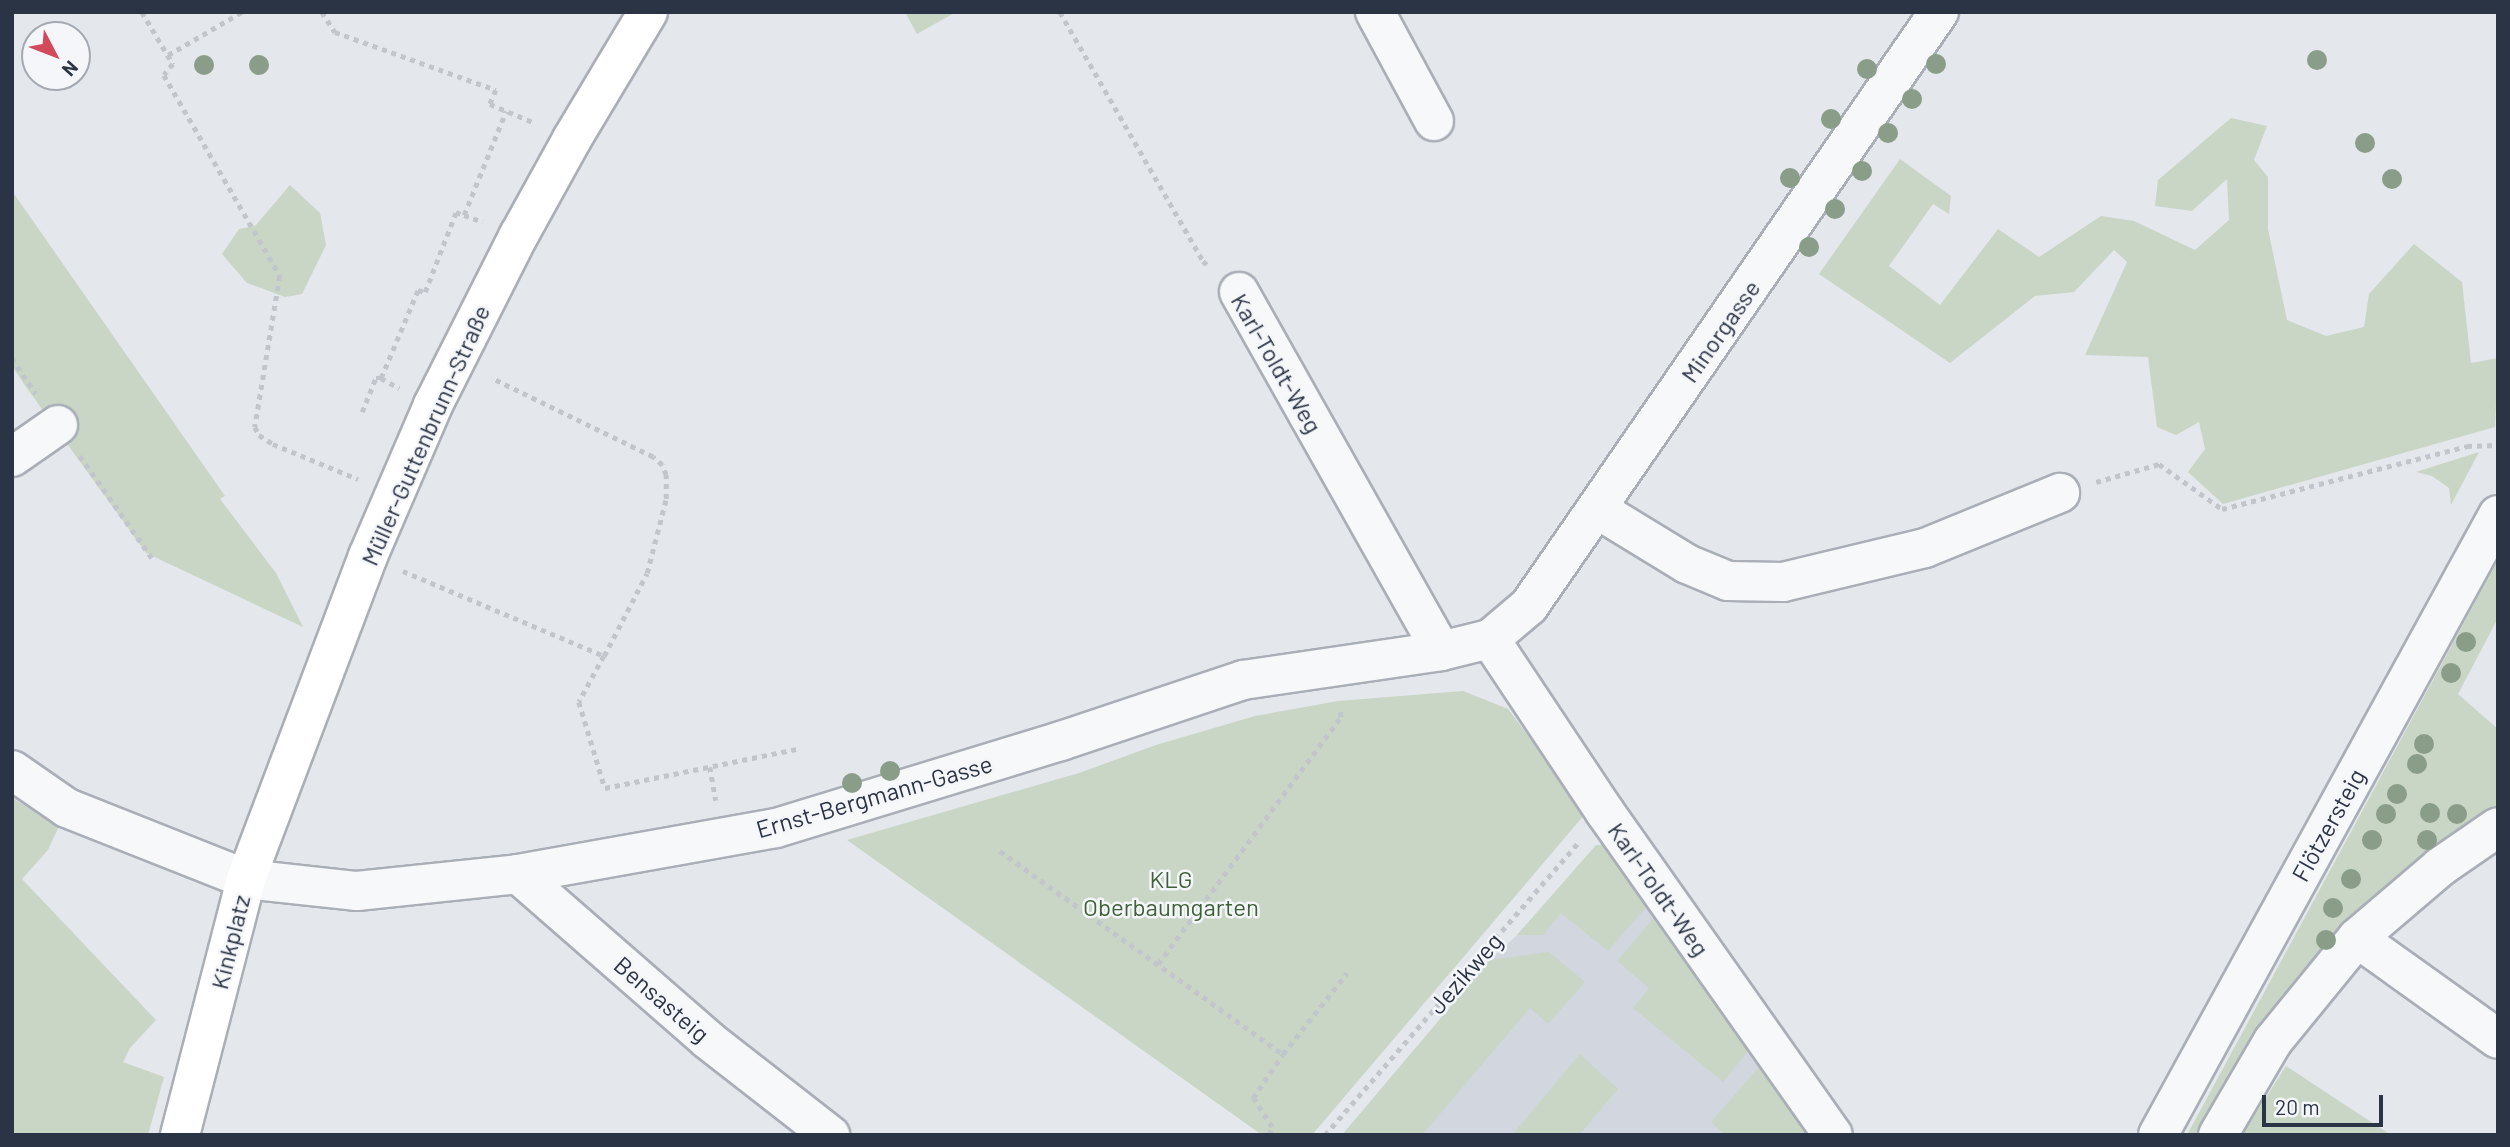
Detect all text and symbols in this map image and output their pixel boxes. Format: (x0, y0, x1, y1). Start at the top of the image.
north arrow (21, 21, 91, 91)
text: N (58, 57, 83, 81)
street label: Minorgasse (1674, 274, 1766, 388)
street label: Karl-Toldt-Weg (1225, 288, 1329, 438)
street label: Müller-Guttenbrunn-Straße (354, 300, 496, 570)
street label: Ernst-Bergmann-Gasse (753, 748, 995, 844)
street label: Flötzersteig (2285, 764, 2371, 886)
street label: Karl-Toldt-Weg (1602, 817, 1716, 961)
park label: KLG Oberbaumgarten (1083, 865, 1259, 921)
street label: Kinkplatz (204, 892, 256, 992)
street label: Jezikweg (1422, 927, 1508, 1019)
street label: Bensasteig (609, 950, 715, 1048)
scale bar (2265, 1080, 2386, 1124)
text: 20 m (2275, 1094, 2320, 1119)

